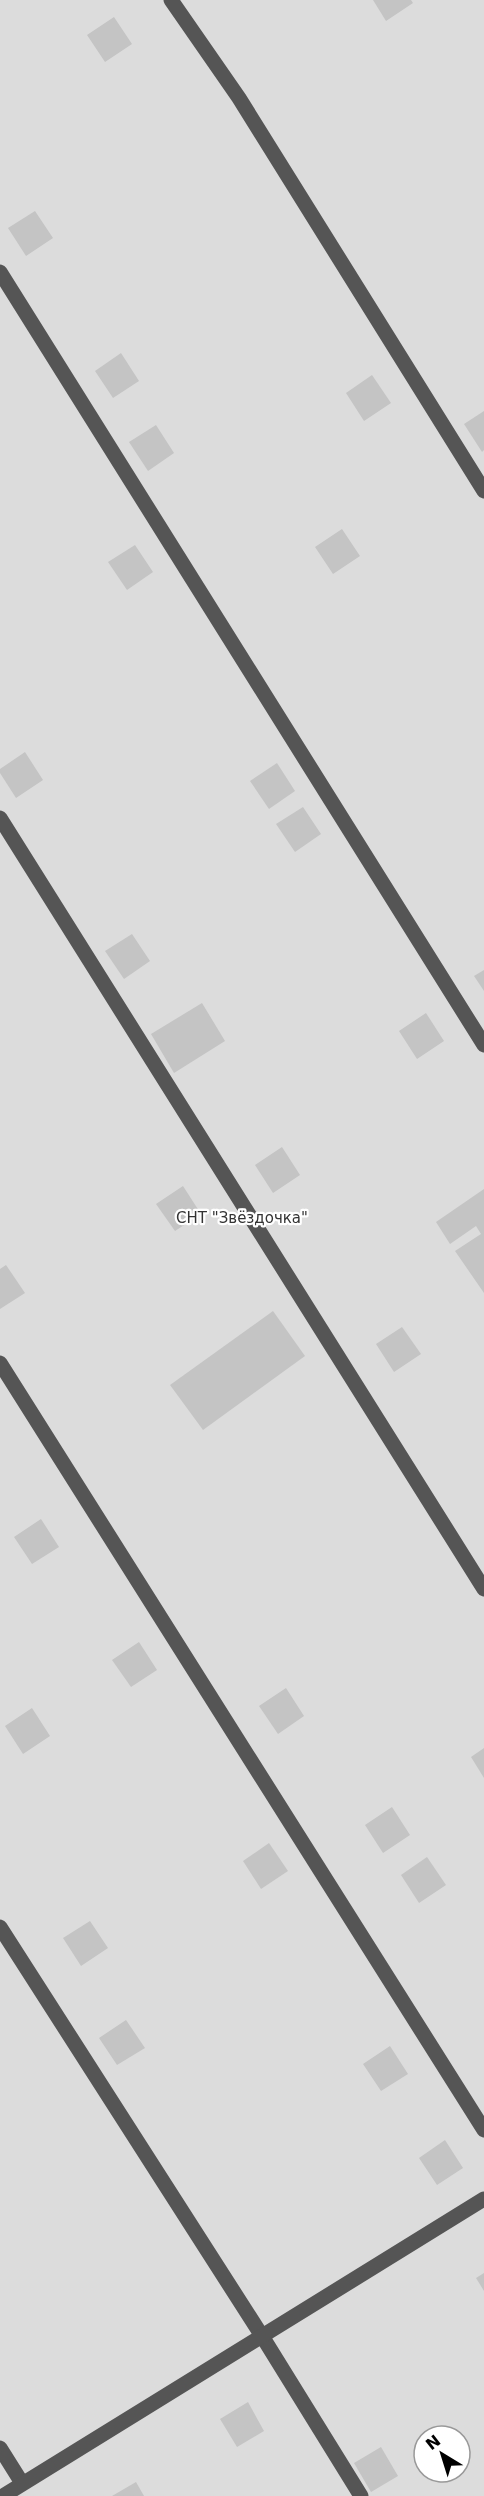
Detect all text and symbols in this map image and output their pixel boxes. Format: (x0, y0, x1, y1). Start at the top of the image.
park label: СНТ "Звёздочка" (176, 1209, 308, 1227)
north arrow (412, 2424, 472, 2484)
text: N (422, 2431, 444, 2454)

